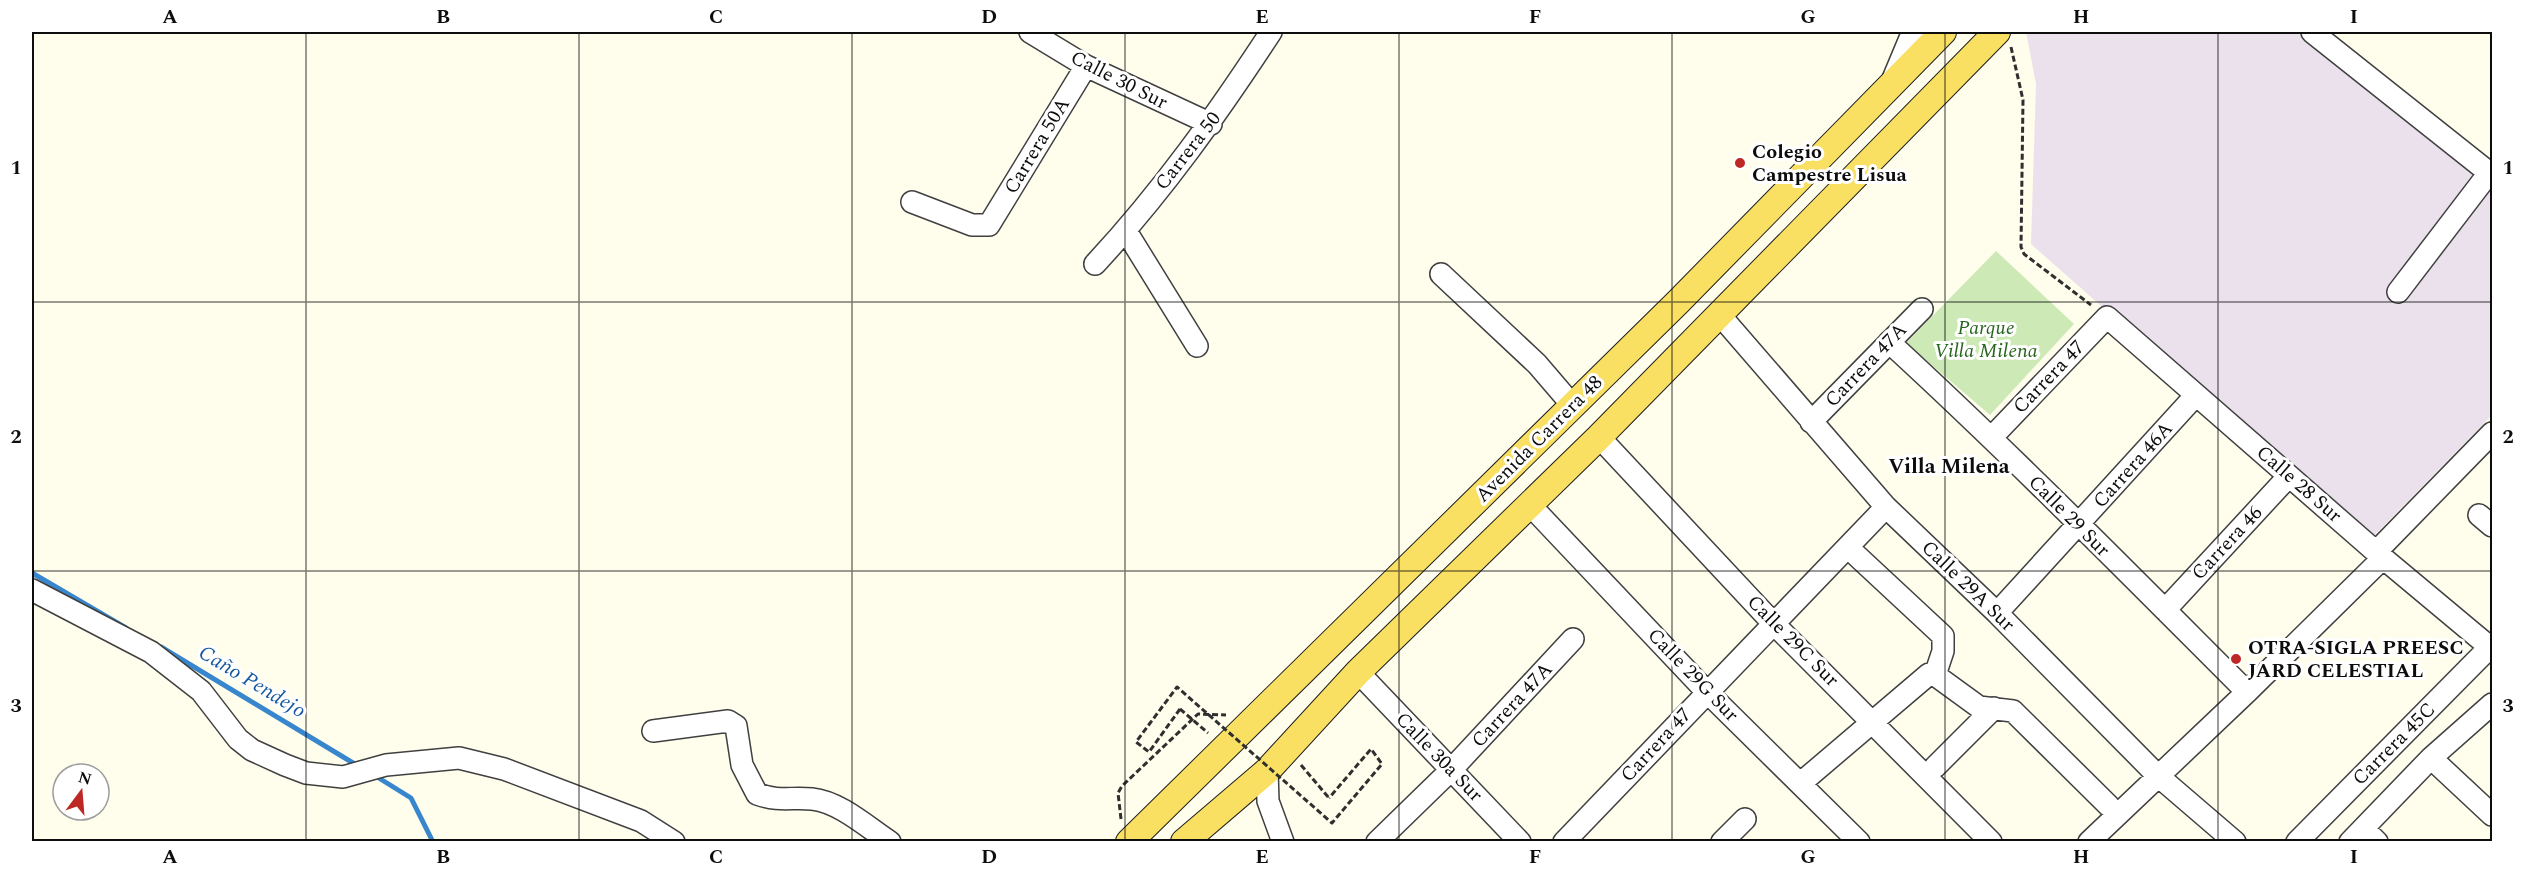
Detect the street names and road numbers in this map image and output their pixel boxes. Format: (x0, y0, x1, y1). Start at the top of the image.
street label: Calle 30 Sur (1065, 43, 1173, 117)
street label: Carrera 50A (996, 92, 1078, 200)
street label: Carrera 50 (1148, 105, 1228, 197)
street label: Carrera 47A (1818, 316, 1914, 414)
street label: Carrera 47 (2006, 333, 2092, 421)
street label: Avenida Carrera 48 (1468, 368, 1610, 510)
street label: Carrera 46A (2086, 415, 2180, 515)
street label: Calle 28 Sur (2249, 438, 2349, 530)
street label: Calle 29 Sur (2021, 468, 2117, 564)
street label: Carrera 46 (2184, 499, 2270, 587)
street label: Calle 29A Sur (1914, 533, 2022, 639)
street label: Calle 29C Sur (1740, 588, 1846, 694)
street label: Calle 29G Sur (1640, 621, 1746, 729)
street label: Carrera 47A (1464, 655, 1560, 755)
street label: Carrera 45C (2345, 695, 2443, 793)
street label: Carrera 47 (1613, 701, 1699, 789)
street label: Calle 30a Sur (1388, 705, 1490, 809)

